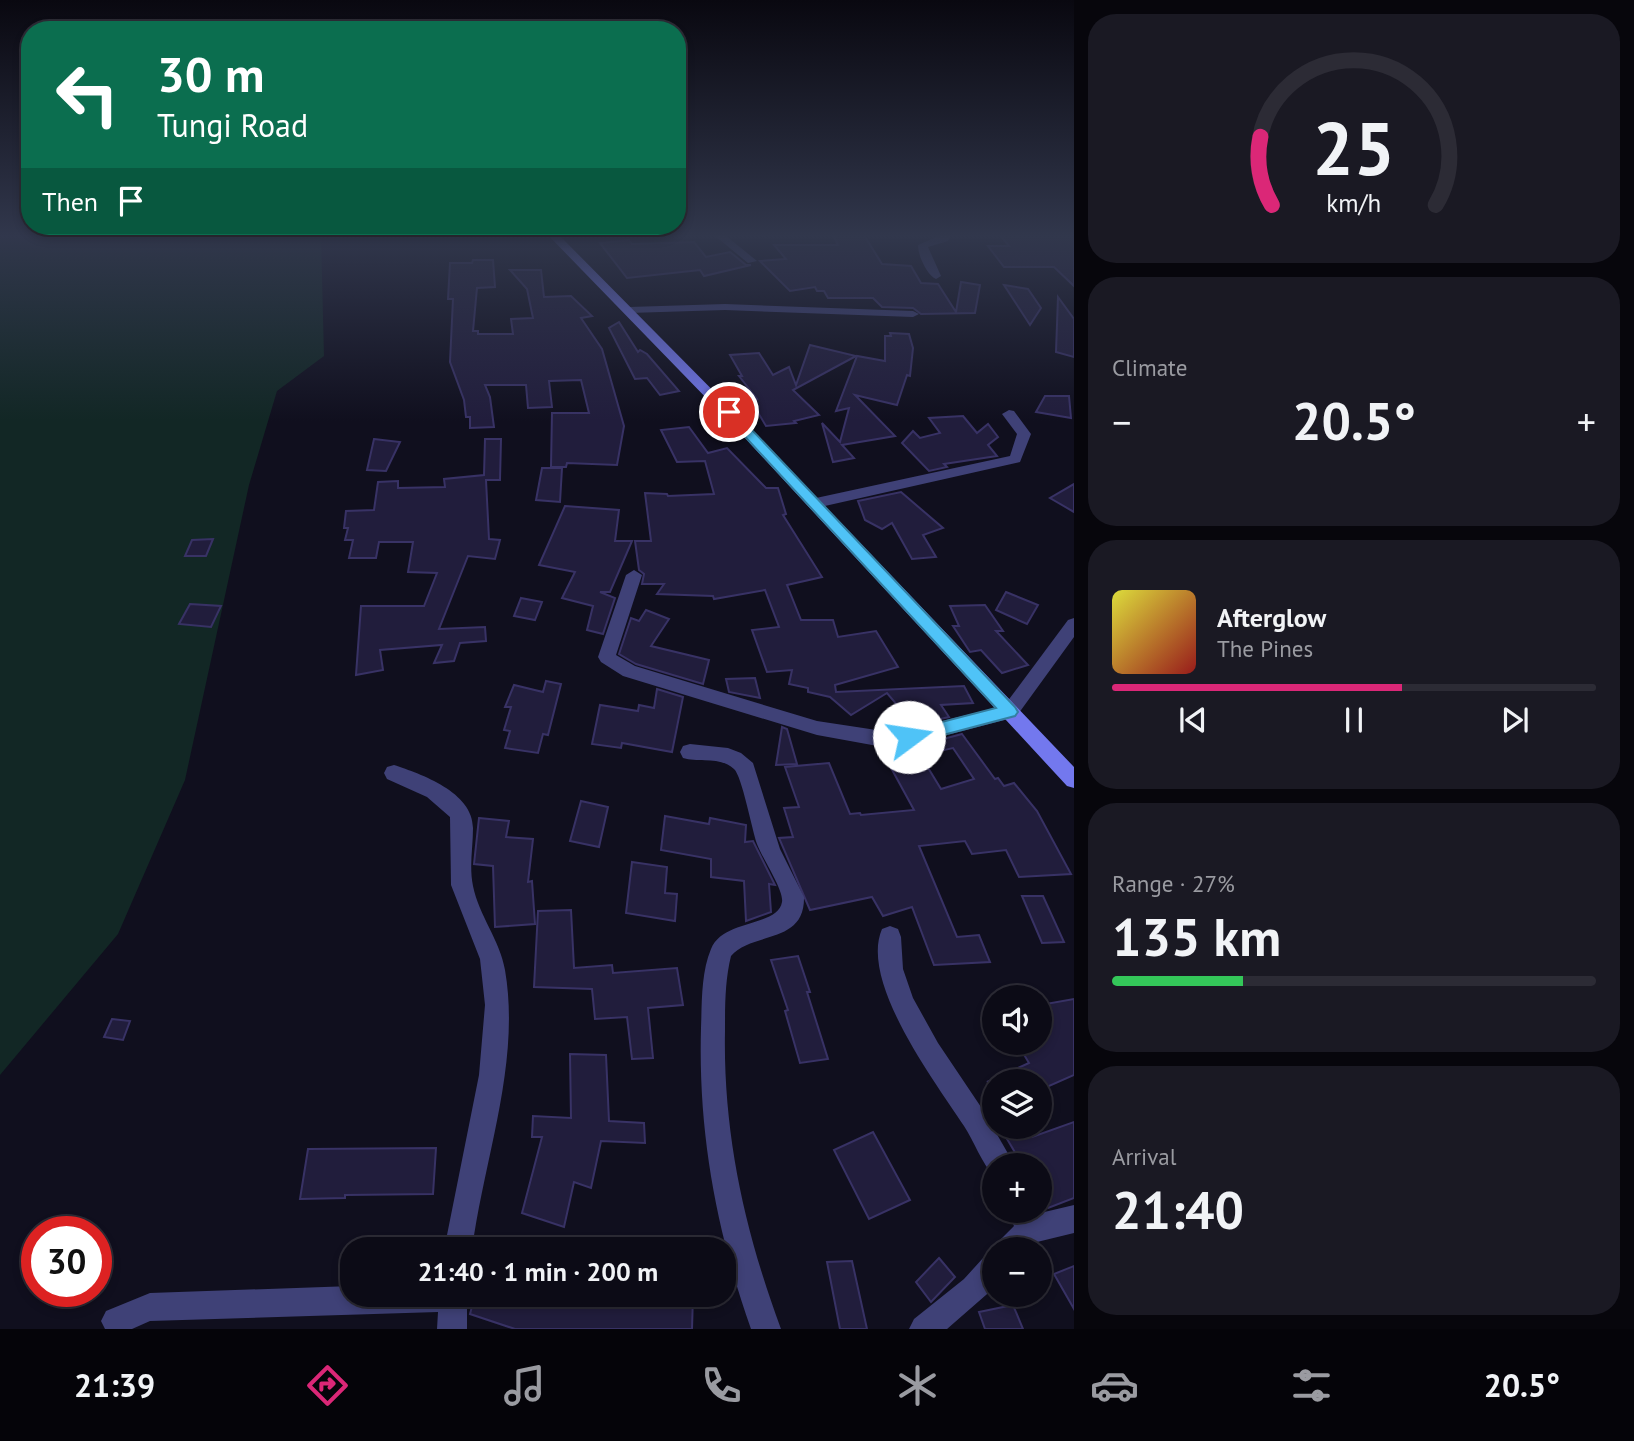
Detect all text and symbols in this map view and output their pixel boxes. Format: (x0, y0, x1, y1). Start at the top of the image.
text: 30 m (157, 42, 264, 106)
icon: left (42, 49, 133, 140)
text: 25 (1313, 101, 1395, 195)
text: Tungi Road (157, 104, 308, 146)
icon: arrive (112, 182, 150, 220)
text: Then (42, 185, 98, 218)
text: km/h (1327, 186, 1381, 218)
text: Climate (1112, 353, 1187, 382)
pin (699, 382, 759, 442)
text: 20.5° (1292, 387, 1416, 454)
icon: arrive (710, 393, 748, 431)
text: − (1112, 397, 1131, 446)
text: + (1577, 397, 1596, 446)
text: Afterglow (1217, 601, 1326, 634)
text: The Pines (1217, 634, 1313, 663)
position arrow (872, 700, 946, 774)
icon: previous (1174, 701, 1212, 739)
icon: pause (1335, 701, 1373, 739)
icon: next (1496, 701, 1534, 739)
text: Range · 27% (1112, 869, 1235, 898)
text: 135 km (1112, 903, 1281, 970)
map controls (982, 985, 1052, 1307)
button: sound (982, 985, 1052, 1055)
button: layers (982, 1069, 1052, 1139)
text: Arrival (1112, 1142, 1176, 1171)
button: + (982, 1153, 1052, 1223)
text: 21:40 (1112, 1176, 1244, 1243)
speed limit sign: 30 (21, 1216, 112, 1307)
button: − (982, 1237, 1052, 1307)
text: 21:40 · 1 min · 200 m (418, 1255, 658, 1288)
icon: directions (303, 1361, 352, 1410)
icon: music (500, 1361, 549, 1410)
icon: phone (697, 1361, 746, 1410)
icon: climate (893, 1361, 942, 1410)
icon: car (1090, 1361, 1139, 1410)
icon: filters (1287, 1361, 1336, 1410)
text: 21:39 (74, 1364, 155, 1406)
text: 20.5° (1484, 1364, 1560, 1406)

